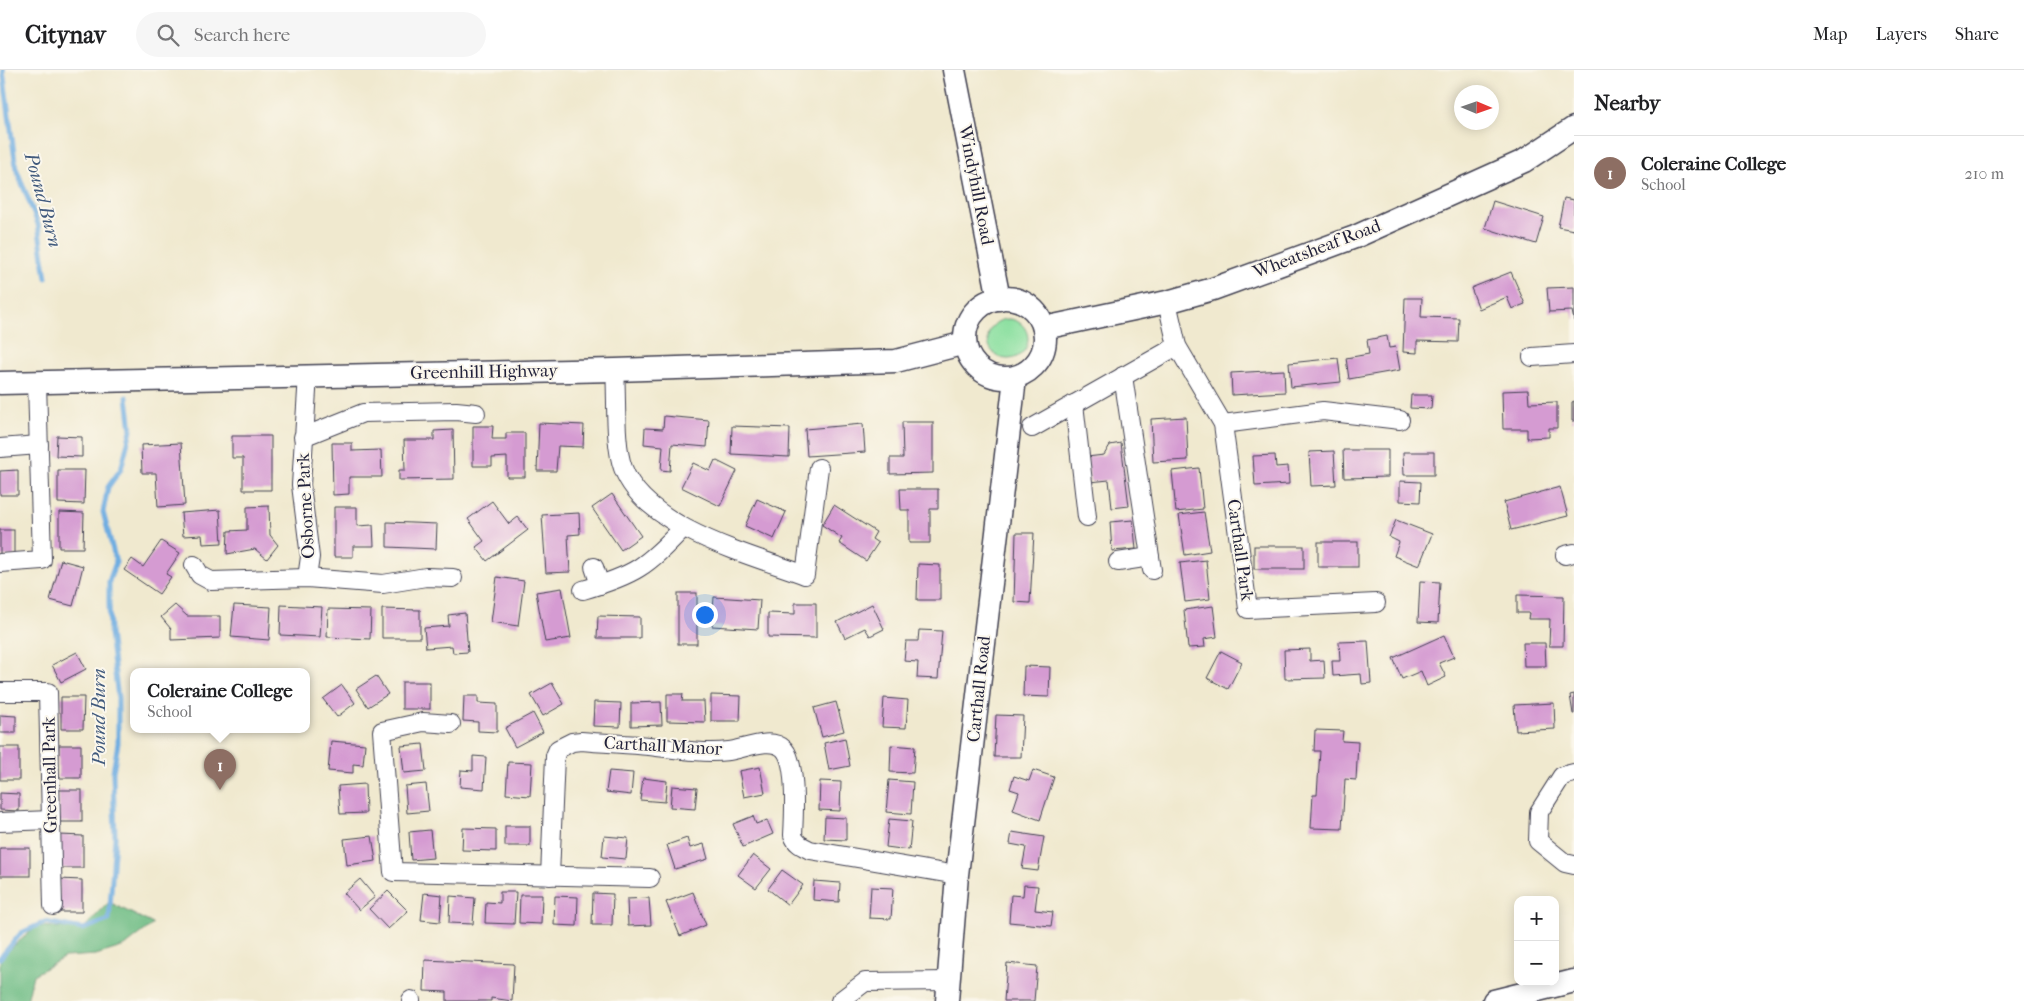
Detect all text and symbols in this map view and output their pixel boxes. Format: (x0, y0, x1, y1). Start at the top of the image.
search box (136, 12, 486, 57)
text: Citynav (25, 21, 106, 49)
icon: search (154, 21, 182, 49)
text: Search here (194, 24, 290, 46)
text: Map (1813, 24, 1847, 45)
text: Layers (1875, 24, 1927, 45)
text: Share (1955, 24, 1999, 45)
north arrow (1454, 85, 1499, 130)
text: Nearby (1594, 91, 1660, 115)
street label: Windyhill Road (954, 122, 998, 247)
water label: Pound Burn (20, 149, 66, 250)
text: Coleraine College (1641, 153, 1786, 175)
text: 1 (1607, 164, 1613, 183)
text: 210 m (1965, 164, 2004, 183)
text: School (1641, 175, 1686, 194)
street label: Wheatsheaf Road (1249, 215, 1384, 283)
street label: Greenhill Highway (410, 360, 559, 384)
street label: Osborne Park (293, 452, 319, 559)
street label: Carthall Park (1222, 498, 1258, 603)
your location (692, 602, 718, 628)
street label: Carthall Road (963, 635, 995, 743)
water label: Pound Burn (88, 668, 110, 767)
popup (130, 668, 310, 733)
text: Coleraine College (147, 680, 293, 702)
text: School (147, 702, 192, 721)
street label: Greenhall Park (38, 716, 62, 833)
street label: Carthall Manor (603, 732, 723, 760)
pin: 1 (204, 749, 236, 790)
map controls (1514, 896, 1559, 986)
button: + (1514, 896, 1559, 941)
button: − (1514, 941, 1559, 986)

